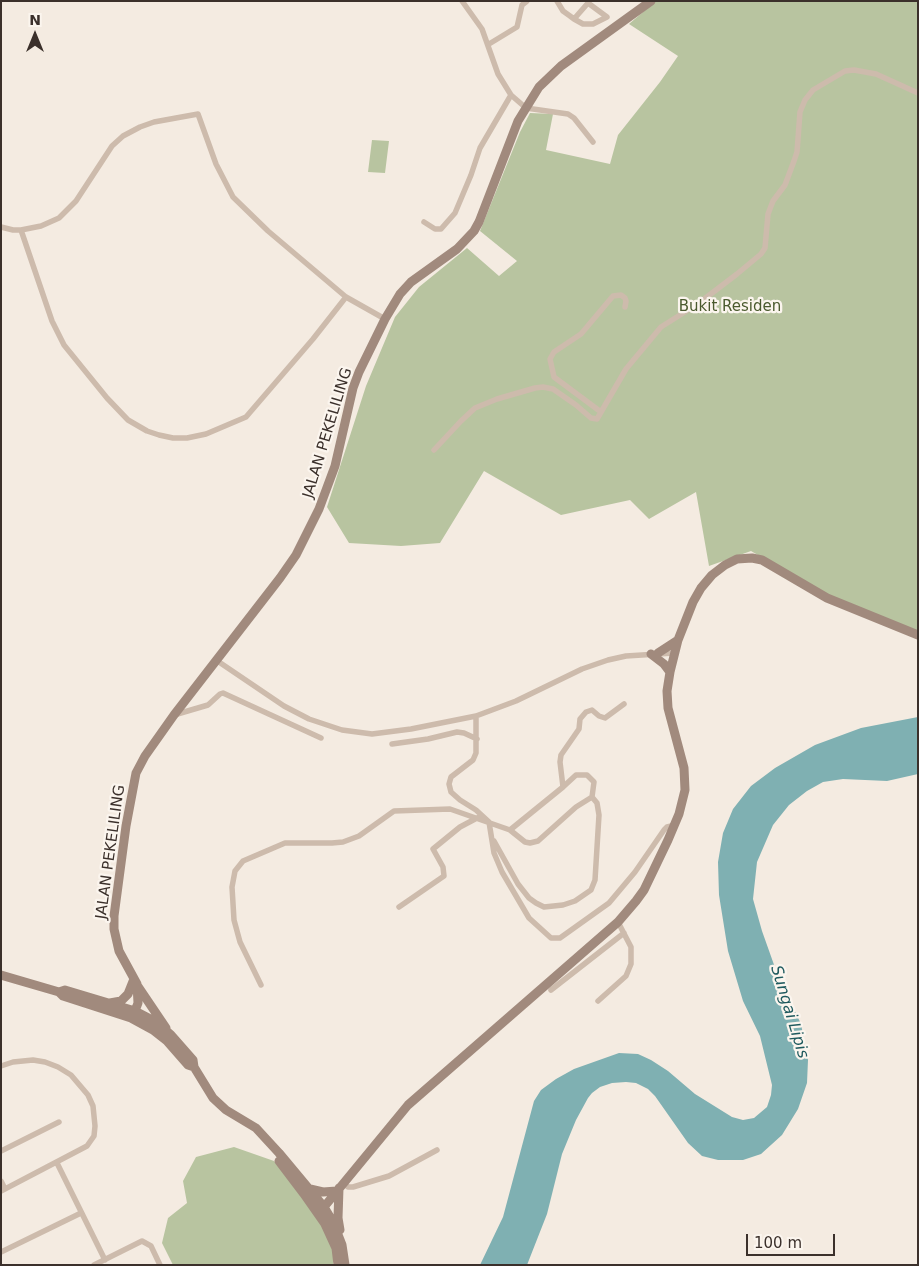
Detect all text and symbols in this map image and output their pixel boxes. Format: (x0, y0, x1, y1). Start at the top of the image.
north arrow (10, 10, 60, 60)
text: N (29, 12, 41, 28)
park label: Bukit Residen (679, 298, 781, 316)
street label: JALAN PEKELILING (300, 366, 356, 500)
street label: JALAN PEKELILING (93, 784, 129, 920)
water label: Sungai Lipis (766, 963, 812, 1061)
scale bar (749, 1224, 838, 1256)
text: 100 m (754, 1234, 802, 1252)

